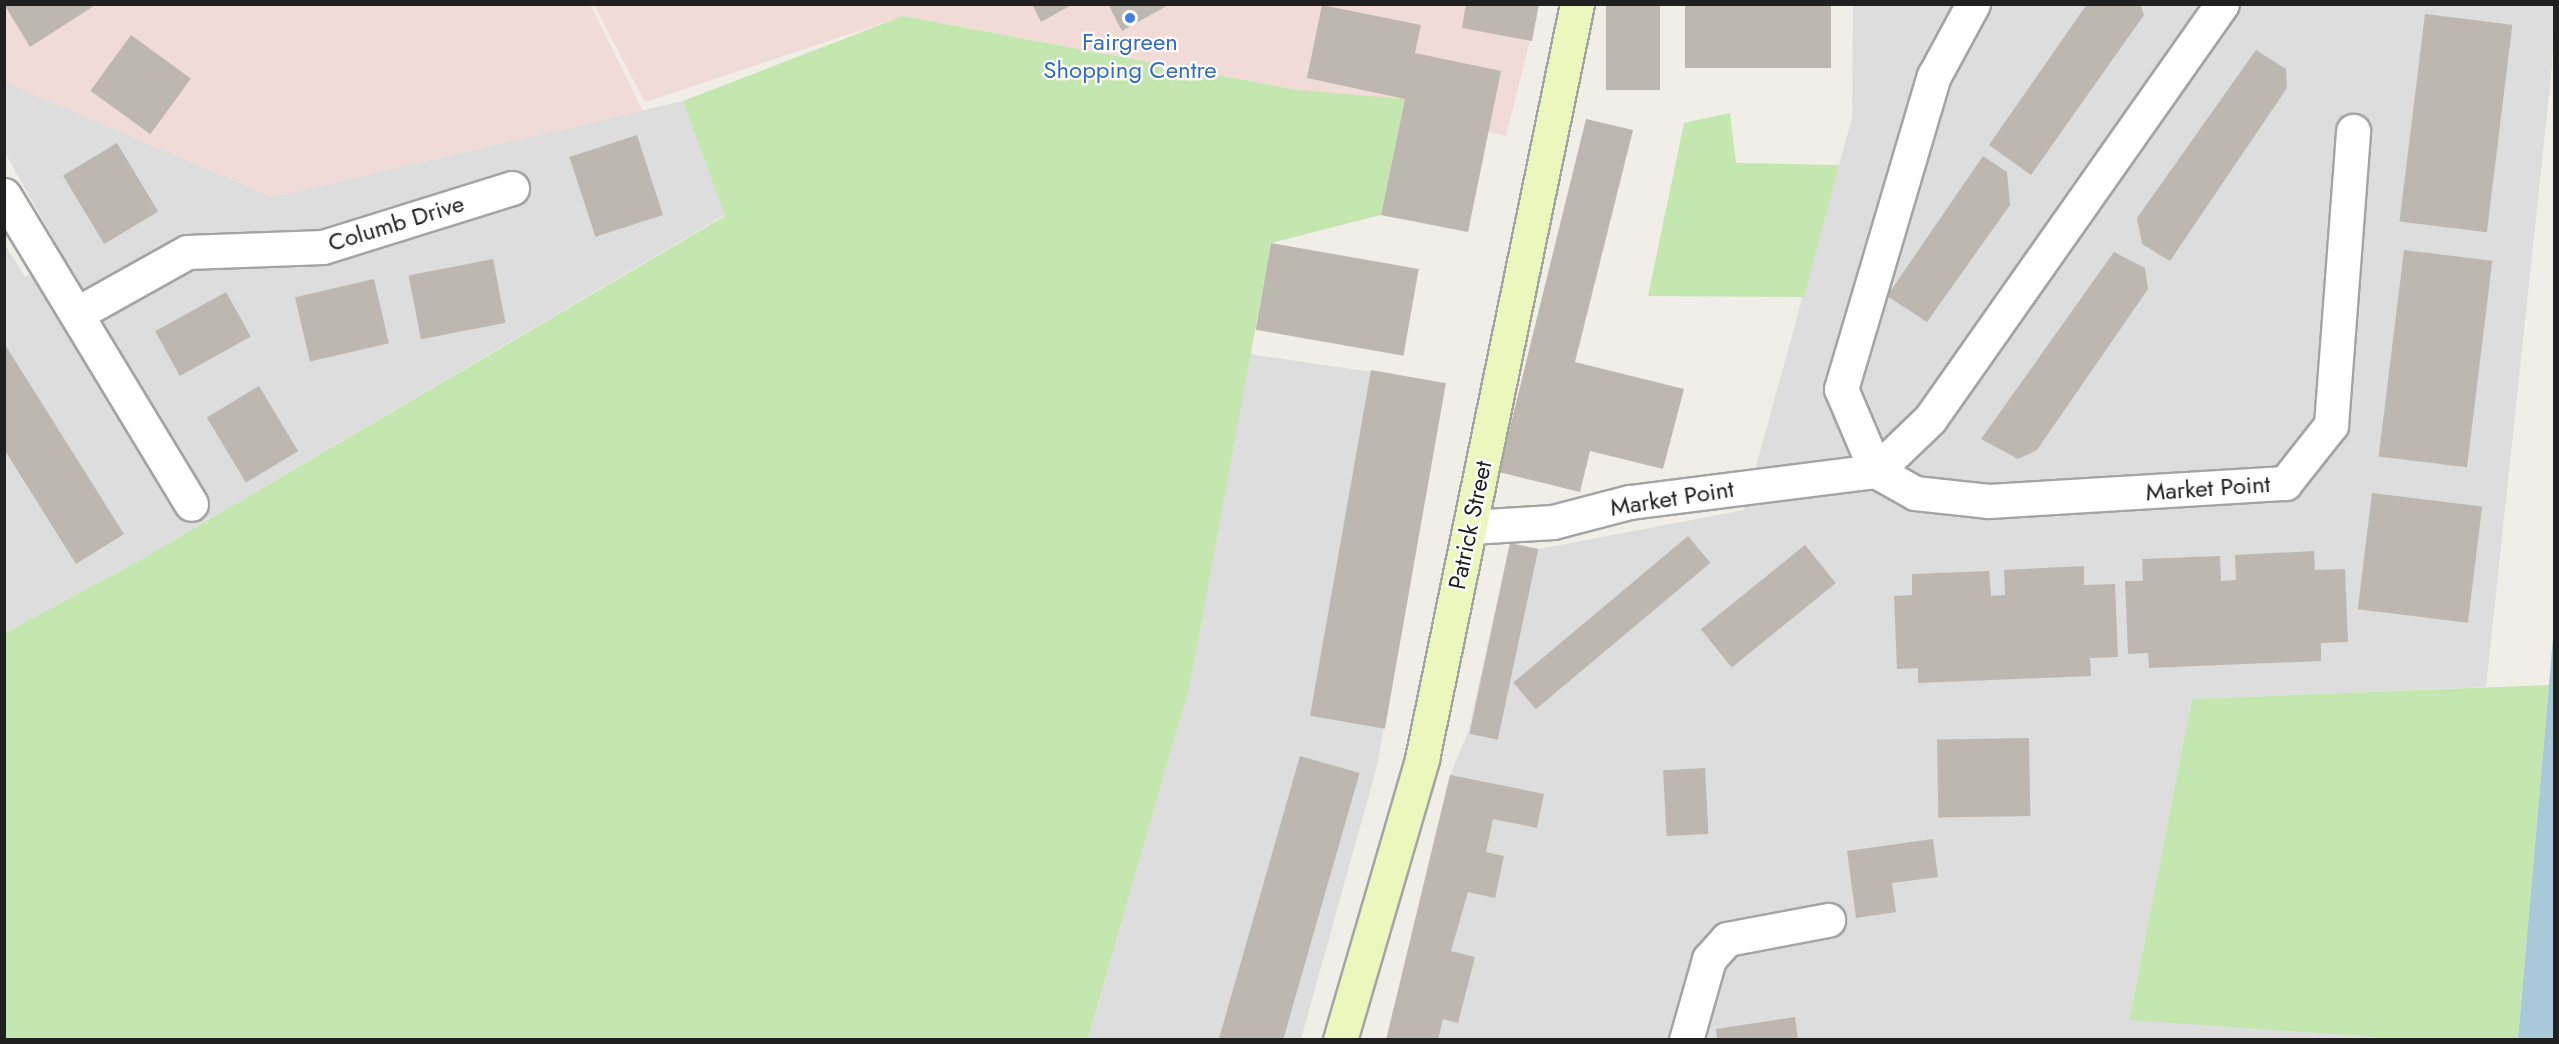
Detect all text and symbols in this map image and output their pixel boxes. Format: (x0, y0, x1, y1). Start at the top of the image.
marker: Fairgreen Shopping Centre (1123, 11, 1137, 25)
place label: Fairgreen Shopping Centre (1043, 28, 1217, 84)
street label: Columb Drive (325, 189, 467, 257)
street label: Patrick Street (1442, 458, 1498, 592)
street label: Market Point (2145, 469, 2271, 507)
street label: Market Point (1608, 474, 1736, 522)

